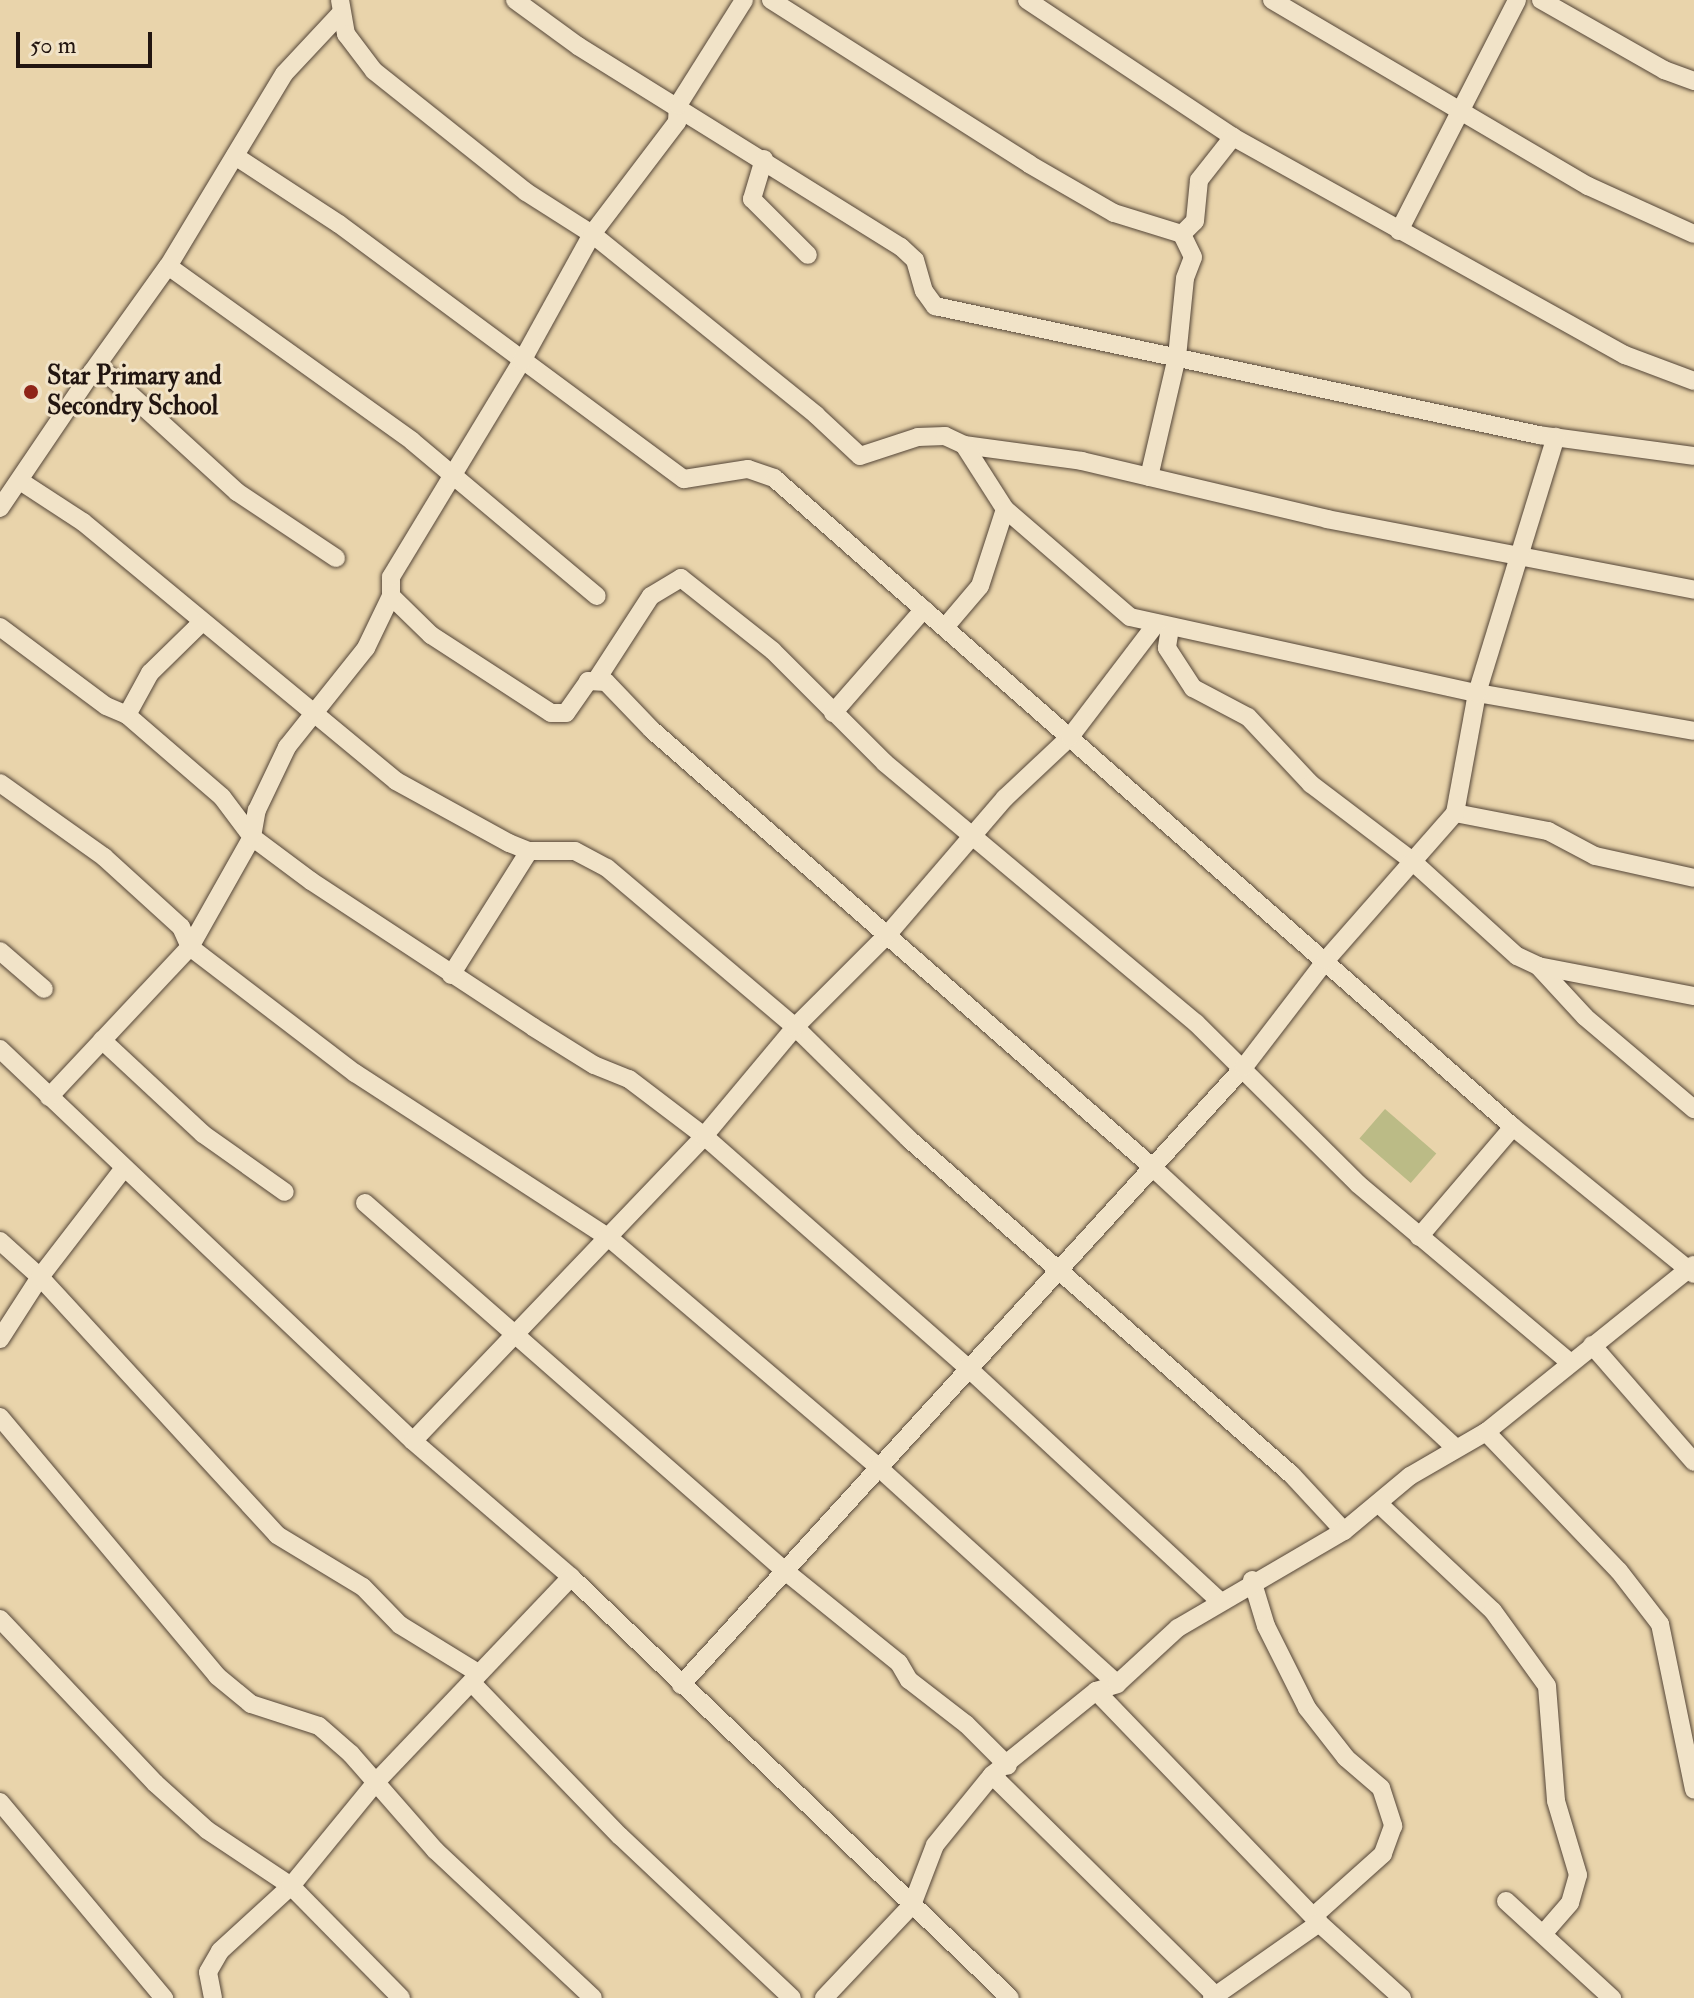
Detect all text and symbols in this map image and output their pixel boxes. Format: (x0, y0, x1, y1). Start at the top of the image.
scale bar (20, 16, 156, 66)
text: 50 m (30, 30, 76, 61)
place label: Star Primary and Secondry School (47, 361, 222, 422)
marker: Star Primary and Secondry School (22, 383, 40, 401)

